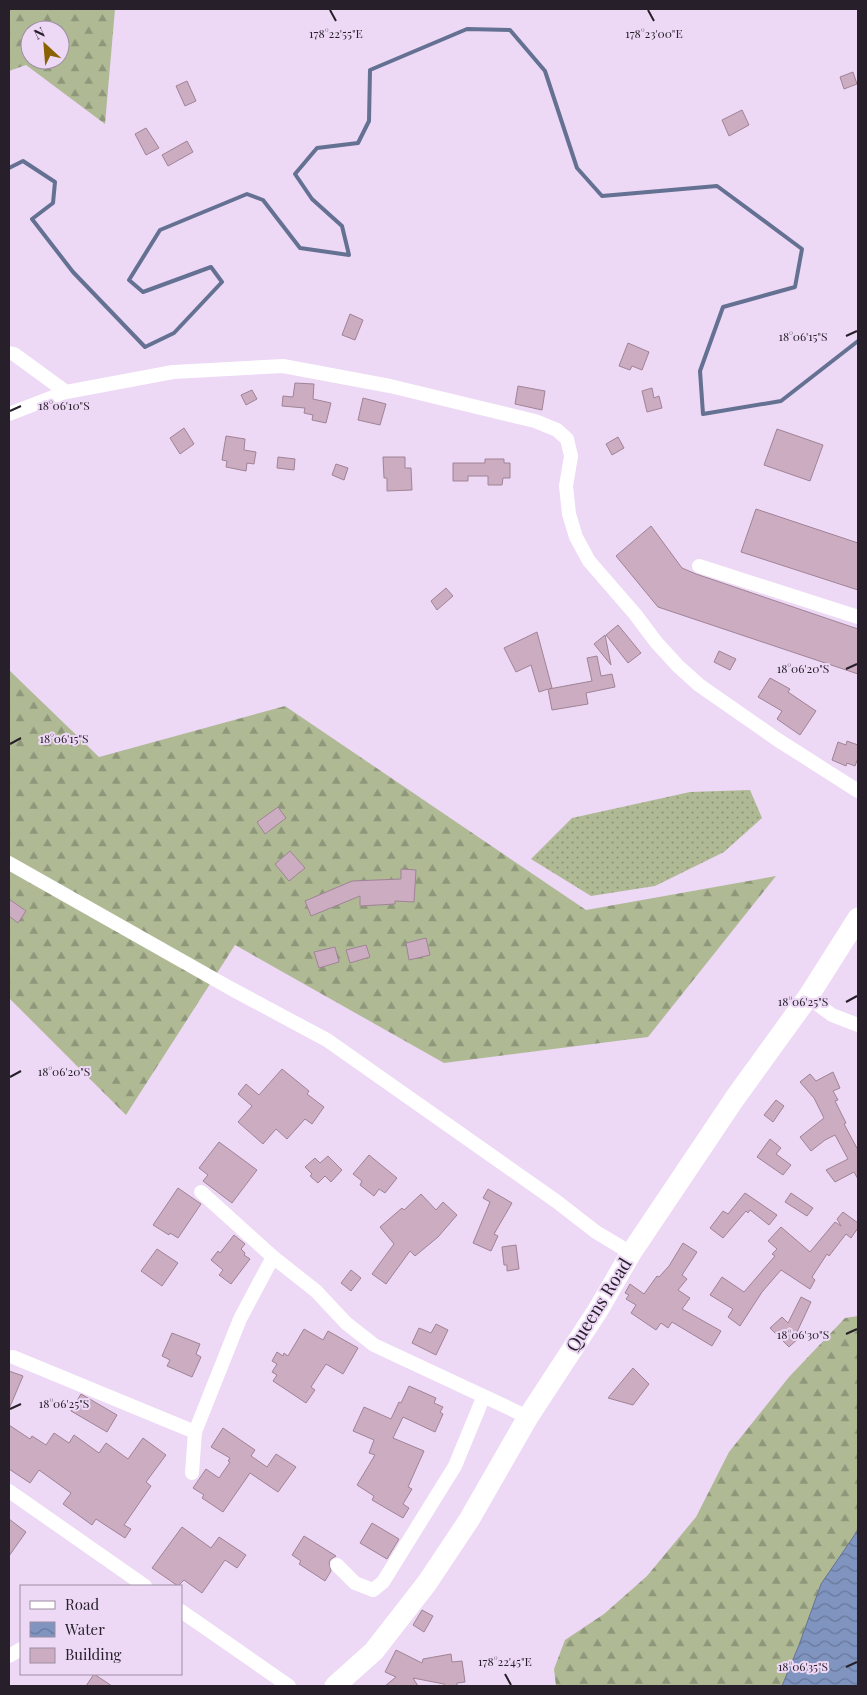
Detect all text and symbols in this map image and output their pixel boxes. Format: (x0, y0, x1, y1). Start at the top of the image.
north arrow (20, 20, 70, 70)
text: N (30, 22, 48, 44)
text: 178°22'55"E (309, 25, 363, 41)
text: 178°23'00"E (625, 25, 683, 41)
text: 18°06'15"S (778, 328, 828, 344)
text: 18°06'10"S (38, 397, 90, 413)
text: 18°06'20"S (777, 660, 829, 676)
text: 18°06'15"S (39, 730, 89, 746)
text: 18°06'25"S (778, 993, 828, 1009)
text: 18°06'20"S (38, 1063, 90, 1079)
street label: Queens Road (560, 1253, 637, 1356)
text: 18°06'30"S (777, 1326, 829, 1342)
text: 18°06'25"S (39, 1395, 89, 1411)
legend (20, 1585, 182, 1675)
text: Road (65, 1594, 99, 1614)
text: Water (64, 1619, 105, 1639)
text: Building (65, 1644, 122, 1664)
text: 178°22'45"E (478, 1653, 532, 1669)
text: 18°06'35"S (778, 1658, 828, 1674)

